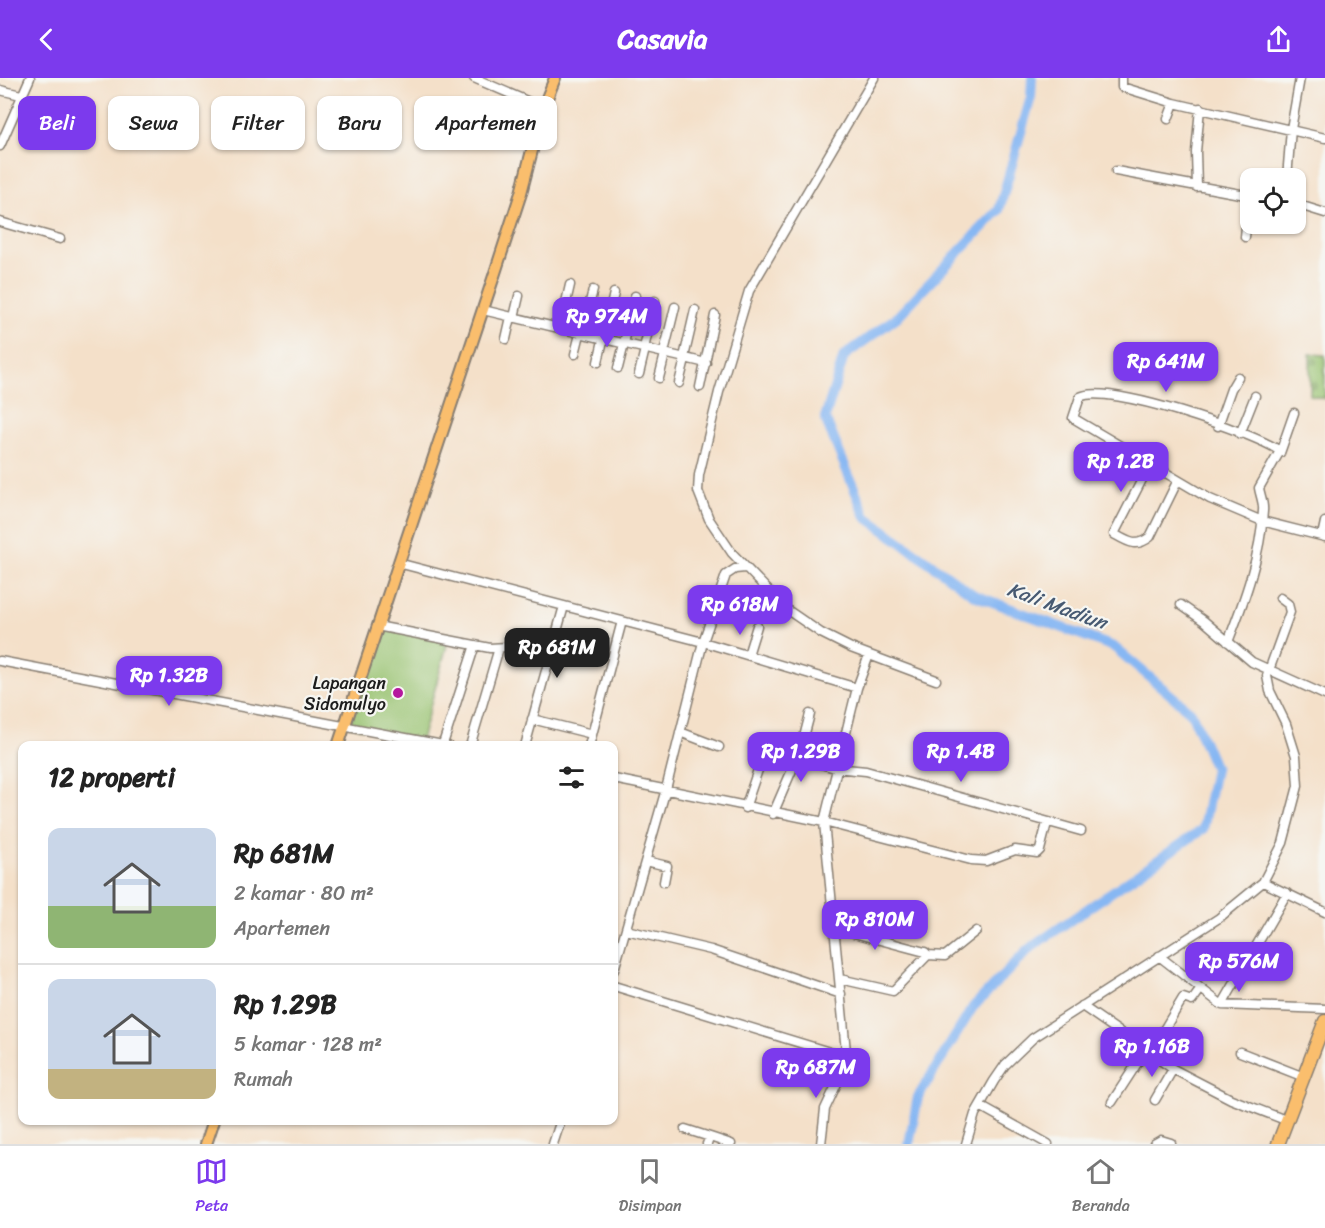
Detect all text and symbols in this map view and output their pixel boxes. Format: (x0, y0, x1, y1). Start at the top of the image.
text: Casavia (618, 15, 707, 63)
icon: back (30, 23, 63, 56)
icon: share (1262, 23, 1295, 56)
chip: Beli (18, 96, 96, 150)
chip: Sewa (108, 96, 199, 150)
chip: Filter (211, 96, 305, 150)
chip: Baru (317, 96, 402, 150)
chip: Apartemen (414, 96, 557, 150)
map controls (1240, 168, 1306, 234)
button: locate (1240, 168, 1306, 234)
pin: Rp 974M (552, 297, 662, 348)
text: Rp 974M (566, 299, 648, 334)
pin: Rp 641M (1111, 342, 1221, 393)
text: Rp 641M (1127, 344, 1205, 379)
pin: Rp 1.2B (1066, 442, 1176, 493)
text: Rp 1.2B (1088, 444, 1154, 479)
water label: Kali Madiun (1002, 572, 1114, 641)
pin: Rp 618M (685, 585, 795, 636)
text: Rp 618M (702, 587, 779, 622)
pin: Rp 681M (502, 628, 612, 679)
text: Rp 681M (519, 630, 596, 665)
pin: Rp 1.32B (107, 656, 231, 707)
text: Rp 1.32B (130, 658, 208, 693)
place label: Lapangan Sidomulyo (304, 667, 386, 720)
marker: Lapangan Sidomulyo (391, 686, 405, 700)
pin: Rp 1.29B (739, 732, 863, 783)
pin: Rp 1.4B (906, 732, 1016, 783)
text: Rp 1.29B (762, 734, 840, 769)
text: Rp 1.4B (927, 734, 995, 769)
text: 12 properti (48, 754, 175, 800)
icon: filters (555, 761, 588, 794)
text: Rp 681M (234, 830, 334, 876)
icon: home (96, 852, 168, 924)
text: 2 kamar · 80 m² (234, 876, 374, 911)
pin: Rp 810M (820, 900, 930, 951)
text: Rp 810M (836, 902, 914, 937)
text: Apartemen (234, 911, 330, 946)
pin: Rp 576M (1184, 942, 1294, 993)
text: Rp 576M (1199, 944, 1279, 979)
text: Rp 1.29B (234, 981, 337, 1027)
icon: home (96, 1003, 168, 1075)
text: 5 kamar · 128 m² (234, 1027, 382, 1062)
pin: Rp 1.16B (1090, 1027, 1214, 1078)
text: Rp 1.16B (1114, 1029, 1190, 1064)
pin: Rp 687M (761, 1048, 871, 1099)
text: Rp 687M (776, 1050, 856, 1085)
text: Rumah (234, 1062, 293, 1097)
tab: Peta (195, 1155, 228, 1220)
tab: Disimpan (618, 1155, 682, 1220)
tab: Beranda (1072, 1155, 1130, 1220)

